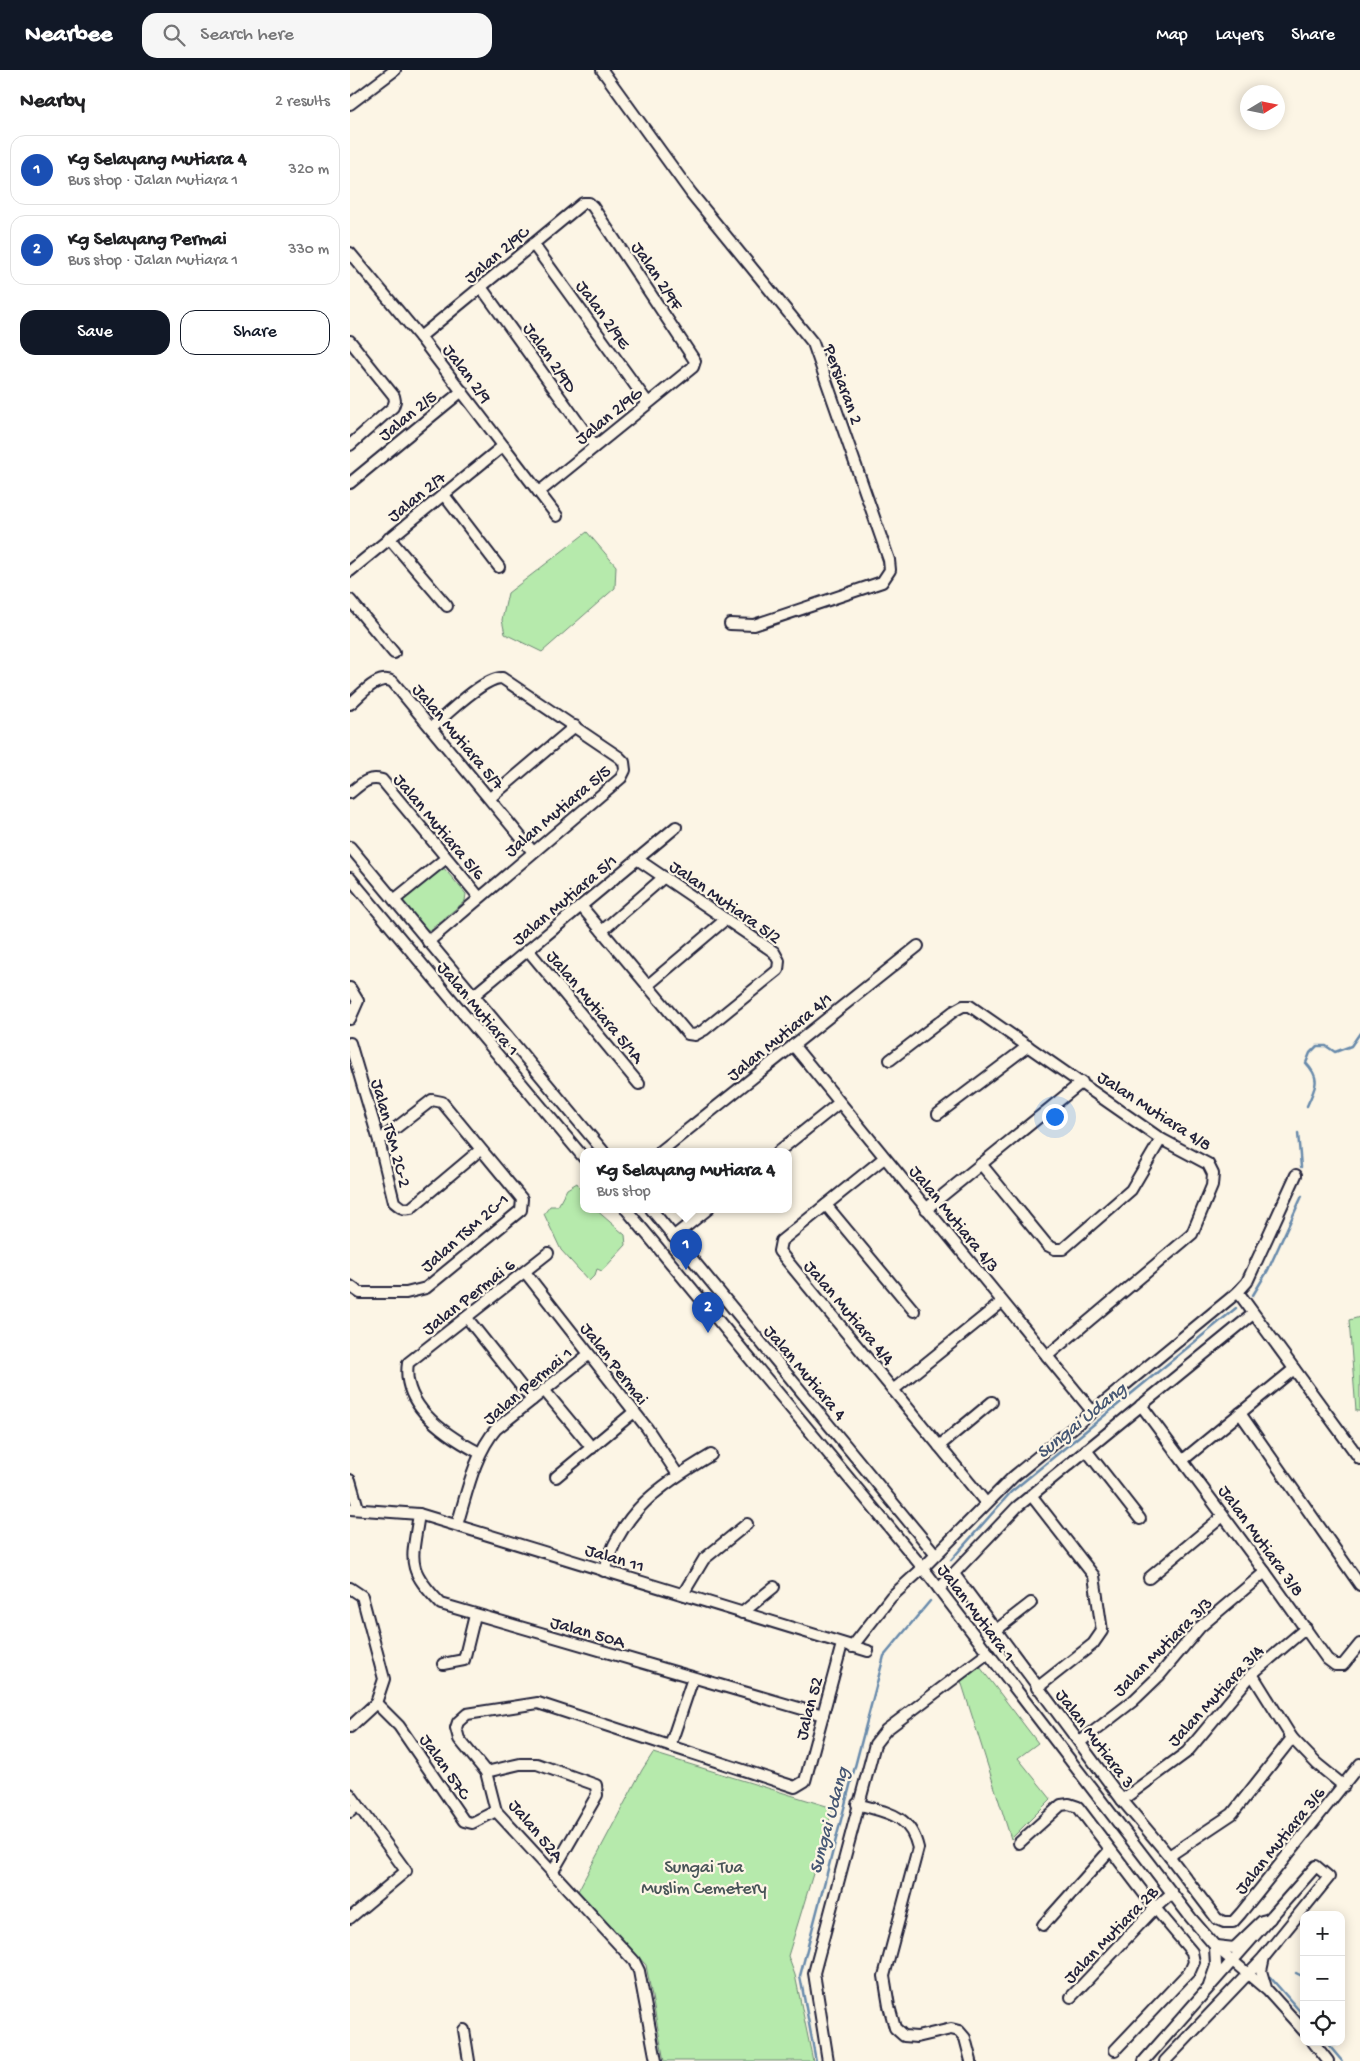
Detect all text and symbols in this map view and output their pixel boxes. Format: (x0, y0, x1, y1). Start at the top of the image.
search box (142, 13, 492, 58)
text: Nearbee (25, 21, 112, 50)
icon: search (160, 21, 188, 49)
text: Search here (200, 24, 294, 47)
text: Map (1156, 25, 1188, 46)
text: Layers (1216, 25, 1263, 46)
text: Share (1291, 25, 1335, 46)
north arrow (1240, 85, 1285, 130)
text: Nearby (20, 90, 85, 115)
text: 2 results (275, 93, 330, 112)
text: Kg Selayang Mutiara 4 (68, 149, 247, 172)
text: 1 (34, 161, 40, 180)
text: 320 m (289, 161, 329, 180)
text: Bus stop · Jalan Mutiara 1 (68, 172, 238, 191)
street label: Jalan 2/9C (461, 222, 535, 289)
text: Kg Selayang Permai (68, 229, 227, 252)
street label: Jalan 2/9F (626, 238, 687, 315)
text: 2 (33, 241, 41, 260)
text: 330 m (288, 241, 329, 260)
text: Bus stop · Jalan Mutiara 1 (68, 252, 238, 271)
street label: Jalan 2/9E (570, 277, 634, 355)
button: Save (20, 310, 170, 355)
button: Share (180, 310, 330, 355)
street label: Jalan 2/9D (517, 320, 581, 398)
street label: Jalan 2/9 (437, 341, 495, 408)
street label: Persiaran 2 (817, 341, 866, 428)
street label: Jalan 2/9G (572, 383, 648, 450)
street label: Jalan 2/5 (375, 387, 442, 447)
street label: Jalan 2/7 (384, 468, 451, 528)
street label: Jalan Mutiara 5/7 (407, 680, 508, 796)
street label: Jalan Mutiara 5/5 (501, 761, 616, 863)
street label: Jalan Mutiara 5/6 (388, 770, 489, 886)
street label: Jalan Mutiara 5/1 (509, 851, 622, 951)
street label: Jalan Mutiara 5/2 (665, 857, 785, 950)
street label: Jalan Mutiara 5/1A (541, 947, 648, 1069)
street label: Jalan Mutiara 1 (432, 958, 523, 1061)
street label: Jalan Mutiara 4/1 (724, 989, 837, 1087)
street label: Jalan Mutiara 4/8 (1093, 1067, 1215, 1157)
street label: Jalan TSM 2C-2 (365, 1077, 414, 1190)
your location (1042, 1104, 1068, 1130)
popup (580, 1148, 792, 1213)
text: Kg Selayang Mutiara 4 (597, 1160, 775, 1183)
street label: Jalan Mutiara 4/3 (904, 1162, 1003, 1277)
text: Bus stop (597, 1183, 651, 1202)
street label: Jalan TSM 2C-1 (417, 1190, 514, 1278)
pin: 1 (670, 1229, 702, 1270)
street label: Jalan Permai 6 (419, 1255, 521, 1341)
street label: Jalan Mutiara 4/4 (798, 1257, 898, 1371)
pin: 2 (692, 1292, 724, 1333)
street label: Jalan Permai (574, 1319, 652, 1410)
street label: Jalan Mutiara 4 (758, 1322, 850, 1426)
street label: Jalan Permai 1 (480, 1343, 578, 1430)
water label: Sungai Udang (1033, 1378, 1133, 1465)
street label: Jalan Mutiara 3/8 (1213, 1482, 1308, 1601)
street label: Jalan 11 (582, 1540, 646, 1578)
street label: Jalan Mutiara 1 (932, 1561, 1018, 1666)
street label: Jalan Mutiara 3/3 (1110, 1594, 1218, 1702)
street label: Jalan 50A (548, 1613, 628, 1654)
street label: Jalan Mutiara 3/4 (1164, 1641, 1270, 1752)
street label: Jalan 52 (792, 1675, 829, 1743)
street label: Jalan Mutiara 3 (1050, 1686, 1138, 1793)
street label: Jalan 57C (414, 1731, 475, 1805)
water label: Sungai Udang (805, 1764, 856, 1877)
street label: Jalan Mutiara 3/6 (1231, 1783, 1331, 1899)
street label: Jalan 52A (503, 1796, 568, 1868)
park label: Sungai Tua Muslim Cemetery (641, 1858, 767, 1900)
street label: Jalan Mutiara 2B (1060, 1882, 1164, 1989)
map controls (1300, 1911, 1345, 2046)
button: + (1300, 1911, 1345, 1956)
button: − (1300, 1956, 1345, 2001)
button: locate (1300, 2001, 1345, 2046)

